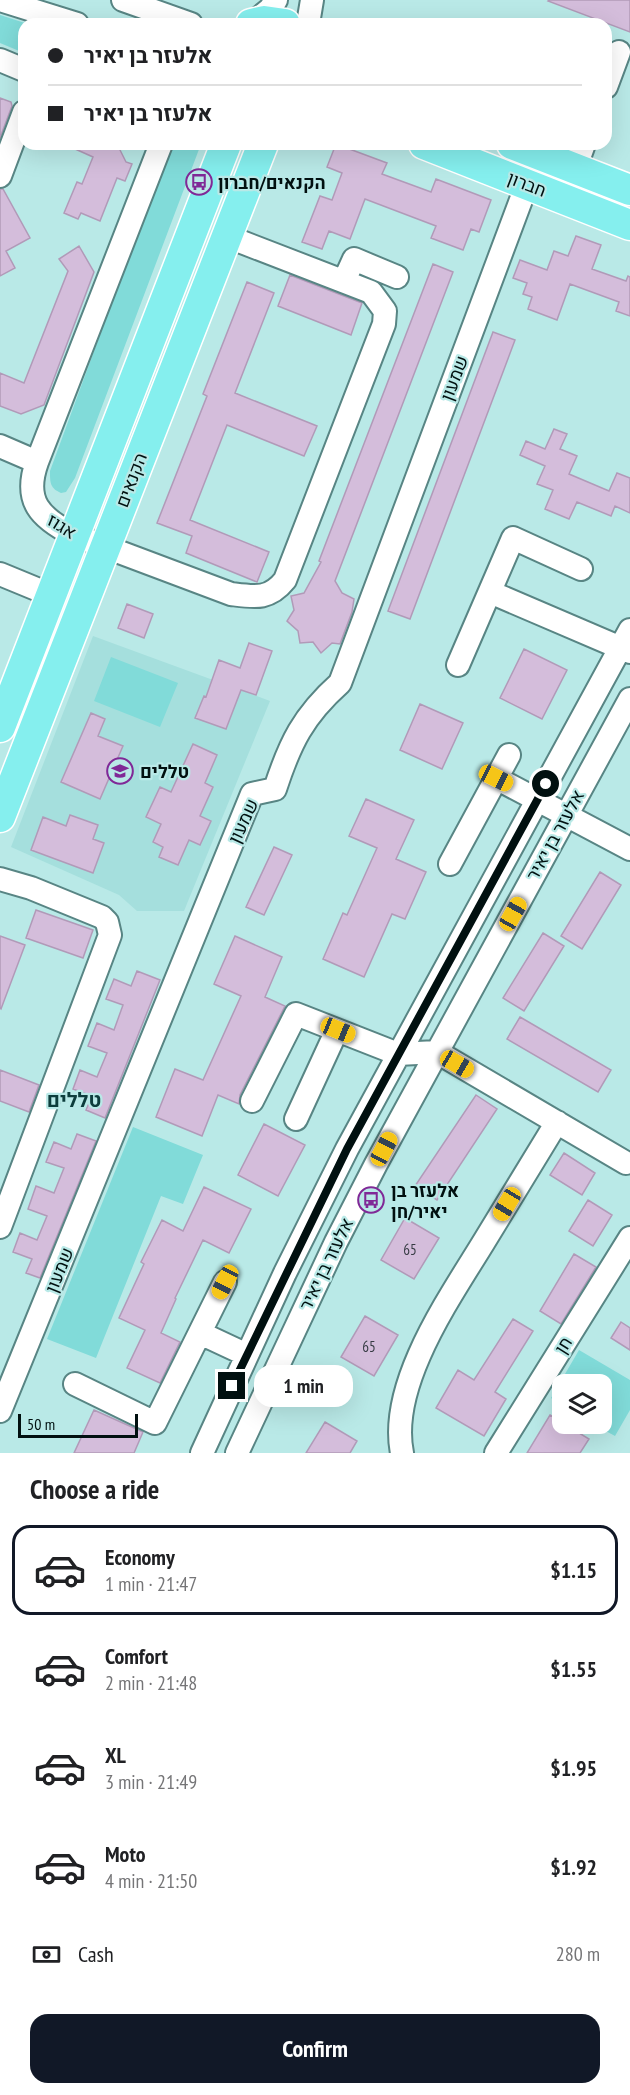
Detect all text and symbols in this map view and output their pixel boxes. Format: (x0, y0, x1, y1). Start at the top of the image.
text: אלעזר בן יאיר (84, 41, 212, 69)
text: אלעזר בן יאיר (84, 99, 212, 127)
street label: חברון (504, 166, 550, 202)
bus stop icon: הקנאים/חברון (184, 167, 214, 197)
place label: הקנאים/חברון (218, 171, 326, 194)
street label: שמעון (435, 352, 473, 404)
street label: הקנאים (110, 449, 152, 511)
street label: אגוז (43, 508, 81, 544)
school or university icon: טללים (105, 756, 135, 786)
place label: טללים (140, 760, 189, 783)
car (476, 762, 516, 794)
route start (532, 770, 559, 797)
street label: אלעזר בן יאיר (521, 786, 589, 884)
street label: שמעון (223, 795, 263, 847)
car (496, 894, 530, 934)
car (318, 1015, 358, 1045)
car (437, 1047, 477, 1081)
district label: טללים (47, 1087, 101, 1113)
car (368, 1129, 400, 1169)
place label: אלעזר בן יאיר/חן (391, 1179, 459, 1223)
car (490, 1184, 524, 1224)
bus stop icon: אלעזר בן יאיר/חן (356, 1185, 386, 1215)
street label: אלעזר בן יאיר (294, 1214, 358, 1314)
house number: 65 (403, 1240, 417, 1259)
street label: שמעון (40, 1244, 78, 1296)
car (209, 1262, 241, 1302)
street label: חן (549, 1332, 577, 1358)
house number: 65 (362, 1337, 376, 1356)
callout: 1 min (253, 1365, 352, 1407)
route end (218, 1372, 245, 1399)
text: 1 min (283, 1373, 324, 1399)
map controls (552, 1374, 612, 1434)
button: layers (552, 1374, 612, 1434)
scale bar (18, 1411, 138, 1438)
text: 50 m (27, 1414, 55, 1434)
text: Choose a ride (30, 1472, 159, 1506)
icon: car (33, 1543, 87, 1597)
text: Economy (105, 1543, 175, 1571)
text: $1.15 (550, 1556, 597, 1584)
text: 1 min · 21:47 (105, 1571, 197, 1597)
icon: car (33, 1642, 87, 1696)
text: Comfort (105, 1642, 168, 1670)
text: $1.55 (550, 1655, 597, 1683)
text: 2 min · 21:48 (105, 1670, 197, 1696)
icon: car (33, 1741, 87, 1795)
text: XL (105, 1741, 126, 1769)
text: $1.95 (550, 1754, 597, 1782)
text: 3 min · 21:49 (105, 1769, 197, 1795)
icon: car (33, 1840, 87, 1894)
text: Moto (105, 1840, 146, 1868)
text: $1.92 (550, 1853, 597, 1881)
text: 4 min · 21:50 (105, 1868, 197, 1894)
icon: cash (30, 1938, 63, 1971)
text: Cash (78, 1940, 114, 1968)
text: 280 m (556, 1941, 600, 1967)
button: Confirm (30, 2014, 600, 2083)

